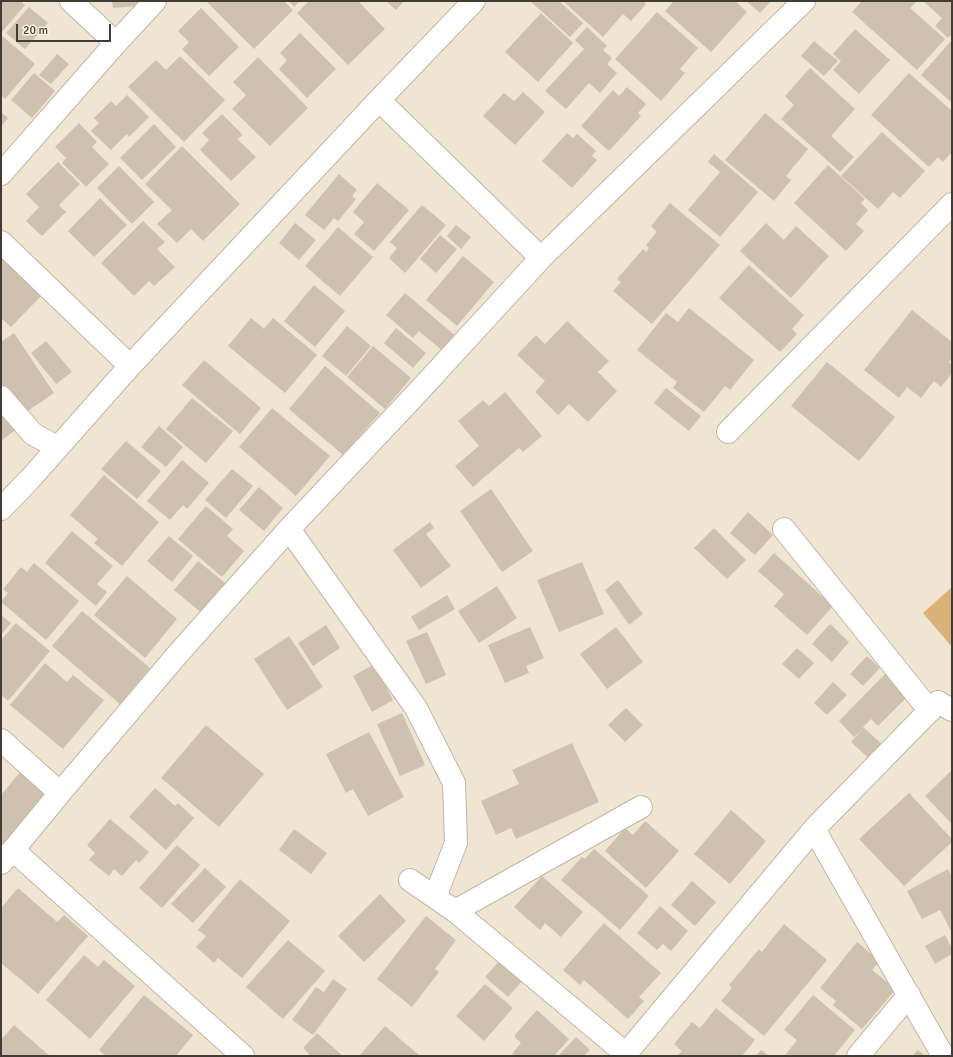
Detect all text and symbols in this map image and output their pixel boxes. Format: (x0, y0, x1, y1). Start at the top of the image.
scale bar (18, 16, 113, 42)
text: 20 m (23, 23, 48, 38)

